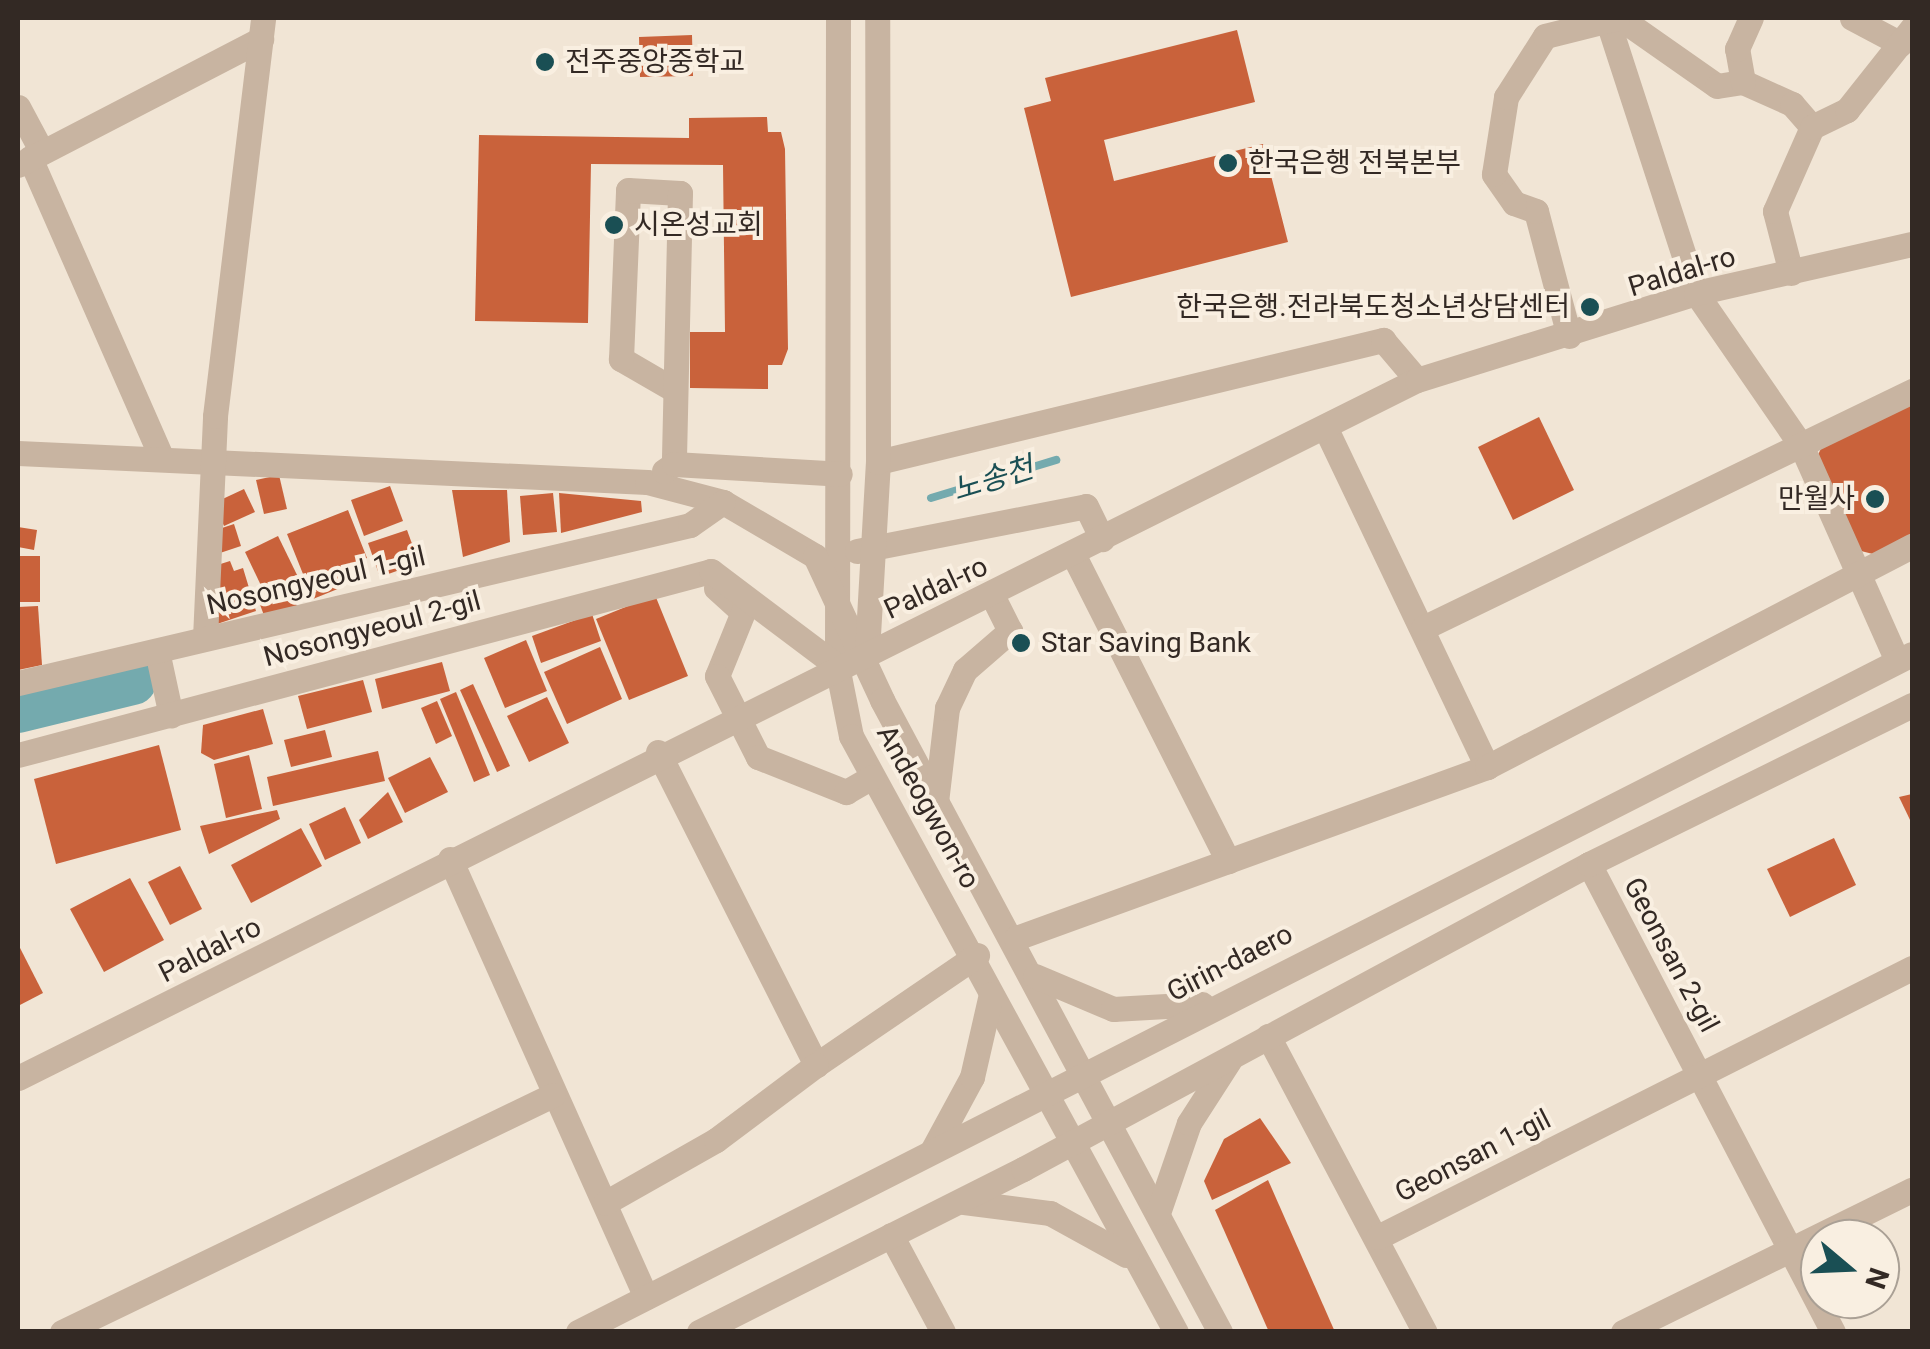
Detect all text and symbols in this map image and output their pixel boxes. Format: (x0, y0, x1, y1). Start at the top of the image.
place label: 전주중앙중학교 (565, 45, 745, 79)
marker: 전주중앙중학교 (534, 51, 556, 73)
place label: 한국은행 전북본부 (1248, 146, 1461, 180)
marker: 한국은행 전북본부 (1217, 152, 1239, 174)
place label: 시온성교회 (634, 208, 763, 242)
marker: 시온성교회 (603, 214, 625, 236)
street label: Paldal-ro (1624, 240, 1740, 304)
place label: 한국은행.전라북도청소년상담센터 (1176, 290, 1570, 324)
marker: 한국은행.전라북도청소년상담센터 (1579, 296, 1601, 318)
water label: 노송천 (948, 450, 1038, 508)
place label: 만월사 (1778, 482, 1855, 516)
marker: 만월사 (1864, 488, 1886, 510)
street label: Nosongyeoul 1-gil (203, 539, 429, 623)
street label: Paldal-ro (879, 549, 993, 627)
street label: Nosongyeoul 2-gil (260, 584, 484, 674)
place label: Star Saving Bank (1041, 626, 1251, 660)
marker: Star Saving Bank (1010, 632, 1032, 654)
street label: Andeogwon-ro (869, 720, 987, 894)
street label: Geonsan 2-gil (1616, 872, 1726, 1038)
street label: Paldal-ro (153, 910, 267, 990)
street label: Girin-daero (1162, 917, 1298, 1009)
street label: Geonsan 1-gil (1390, 1102, 1556, 1210)
north arrow (1800, 1219, 1900, 1319)
text: N (1858, 1264, 1896, 1293)

